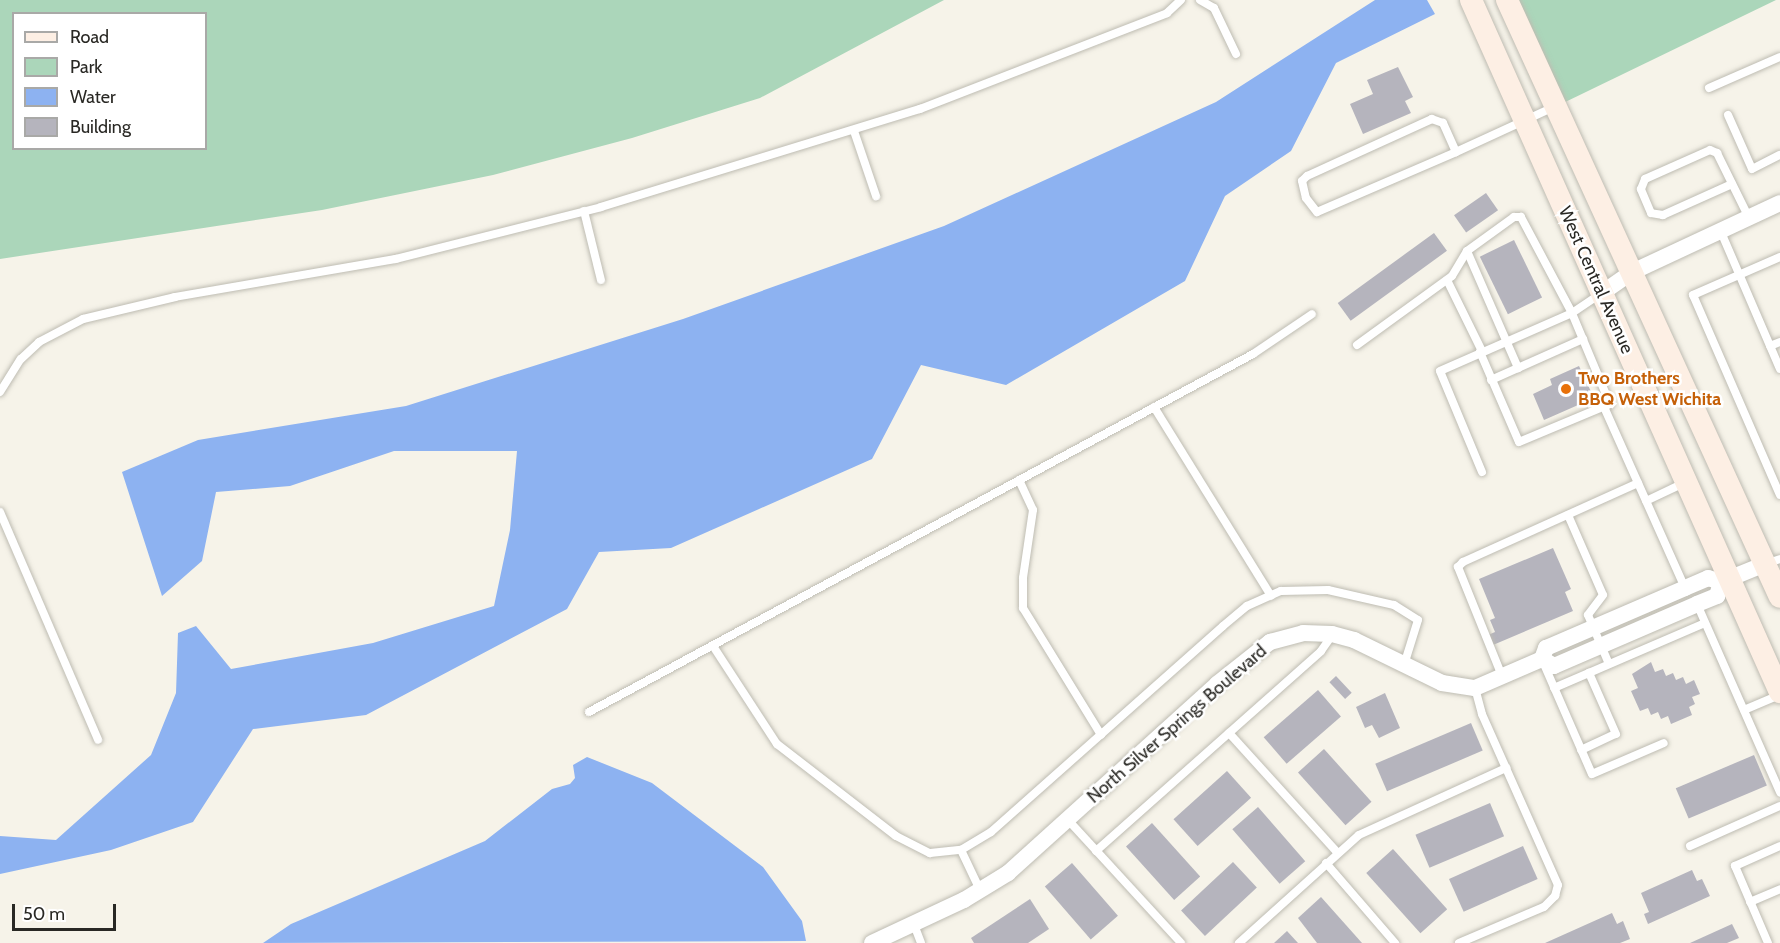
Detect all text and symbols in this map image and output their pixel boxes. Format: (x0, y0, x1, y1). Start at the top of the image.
legend (12, 12, 207, 150)
text: Road (70, 26, 109, 48)
text: Park (70, 56, 102, 78)
text: Water (70, 86, 116, 108)
text: Building (70, 116, 131, 138)
street label: West Central Avenue (1554, 203, 1638, 357)
place label: Two Brothers BBQ West Wichita (1578, 368, 1721, 410)
marker: Two Brothers BBQ West Wichita (1559, 382, 1573, 396)
street label: North Silver Springs Boulevard (1083, 640, 1271, 808)
scale bar (15, 892, 118, 930)
text: 50 m (23, 903, 65, 925)

